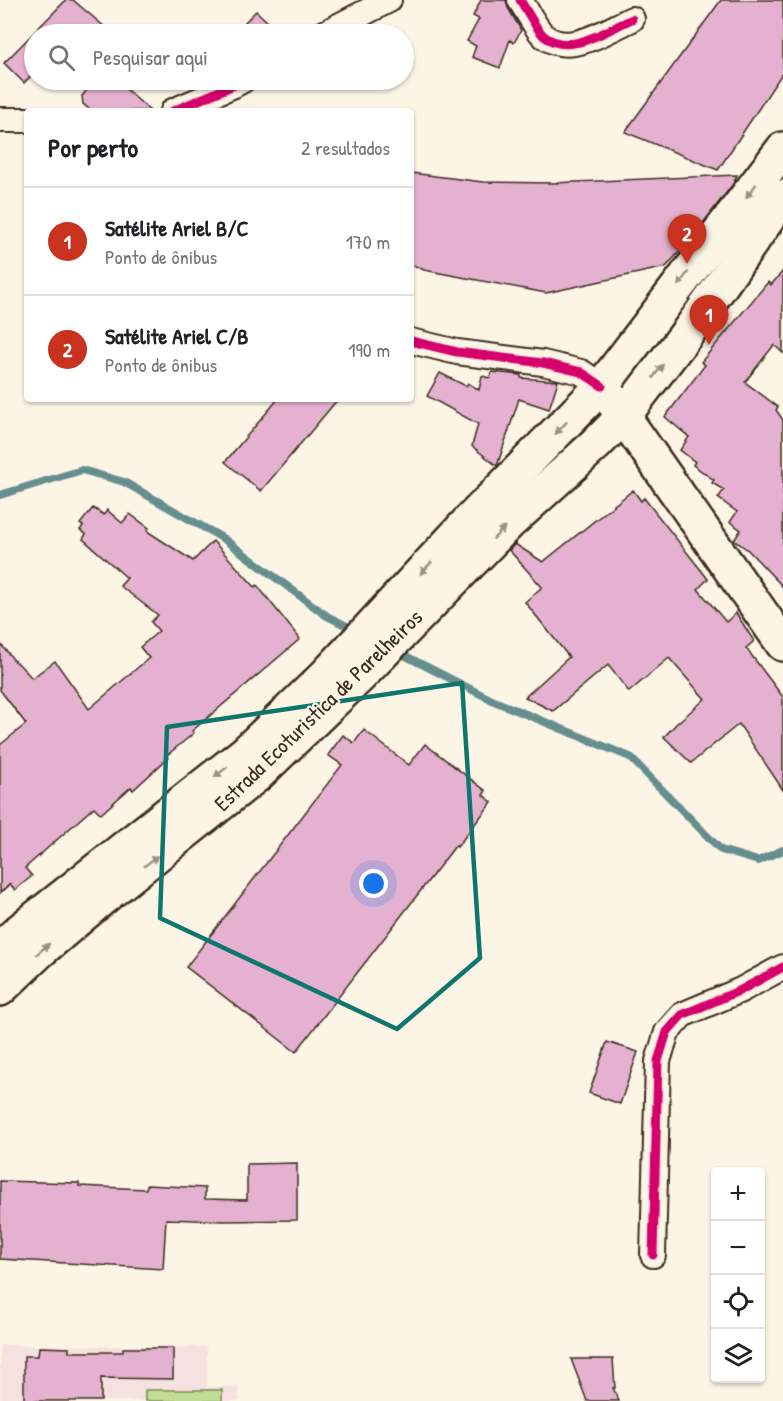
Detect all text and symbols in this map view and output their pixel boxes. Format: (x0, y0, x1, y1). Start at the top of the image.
search box (24, 24, 414, 90)
icon: search (45, 41, 78, 74)
text: Pesquisar aqui (93, 42, 208, 72)
text: Por perto (48, 130, 138, 165)
text: 2 resultados (301, 134, 390, 161)
one-way arrow (745, 183, 757, 198)
text: Satélite Ariel B/C (105, 213, 249, 243)
pin: 2 (668, 214, 706, 264)
text: 1 (64, 228, 71, 255)
text: 170 m (346, 228, 390, 255)
text: Ponto de ônibus (105, 243, 217, 270)
one-way arrow (678, 272, 690, 287)
pin: 1 (690, 296, 728, 345)
text: Satélite Ariel C/B (105, 321, 249, 351)
text: 2 (63, 336, 72, 363)
text: 190 m (348, 336, 390, 363)
text: Ponto de ônibus (105, 351, 217, 378)
one-way arrow (652, 363, 665, 379)
one-way arrow (554, 420, 568, 435)
one-way arrow (491, 526, 505, 540)
one-way arrow (420, 560, 433, 575)
street label: Estrada Ecoturistica de Parelheiros (207, 602, 429, 818)
one-way arrow (213, 765, 229, 778)
one-way arrow (143, 855, 159, 868)
your location (359, 869, 388, 898)
one-way arrow (35, 943, 50, 956)
map controls (711, 1167, 765, 1383)
button: + (711, 1167, 765, 1221)
button: − (711, 1221, 765, 1275)
button: locate (711, 1275, 765, 1329)
button: layers (711, 1329, 765, 1383)

